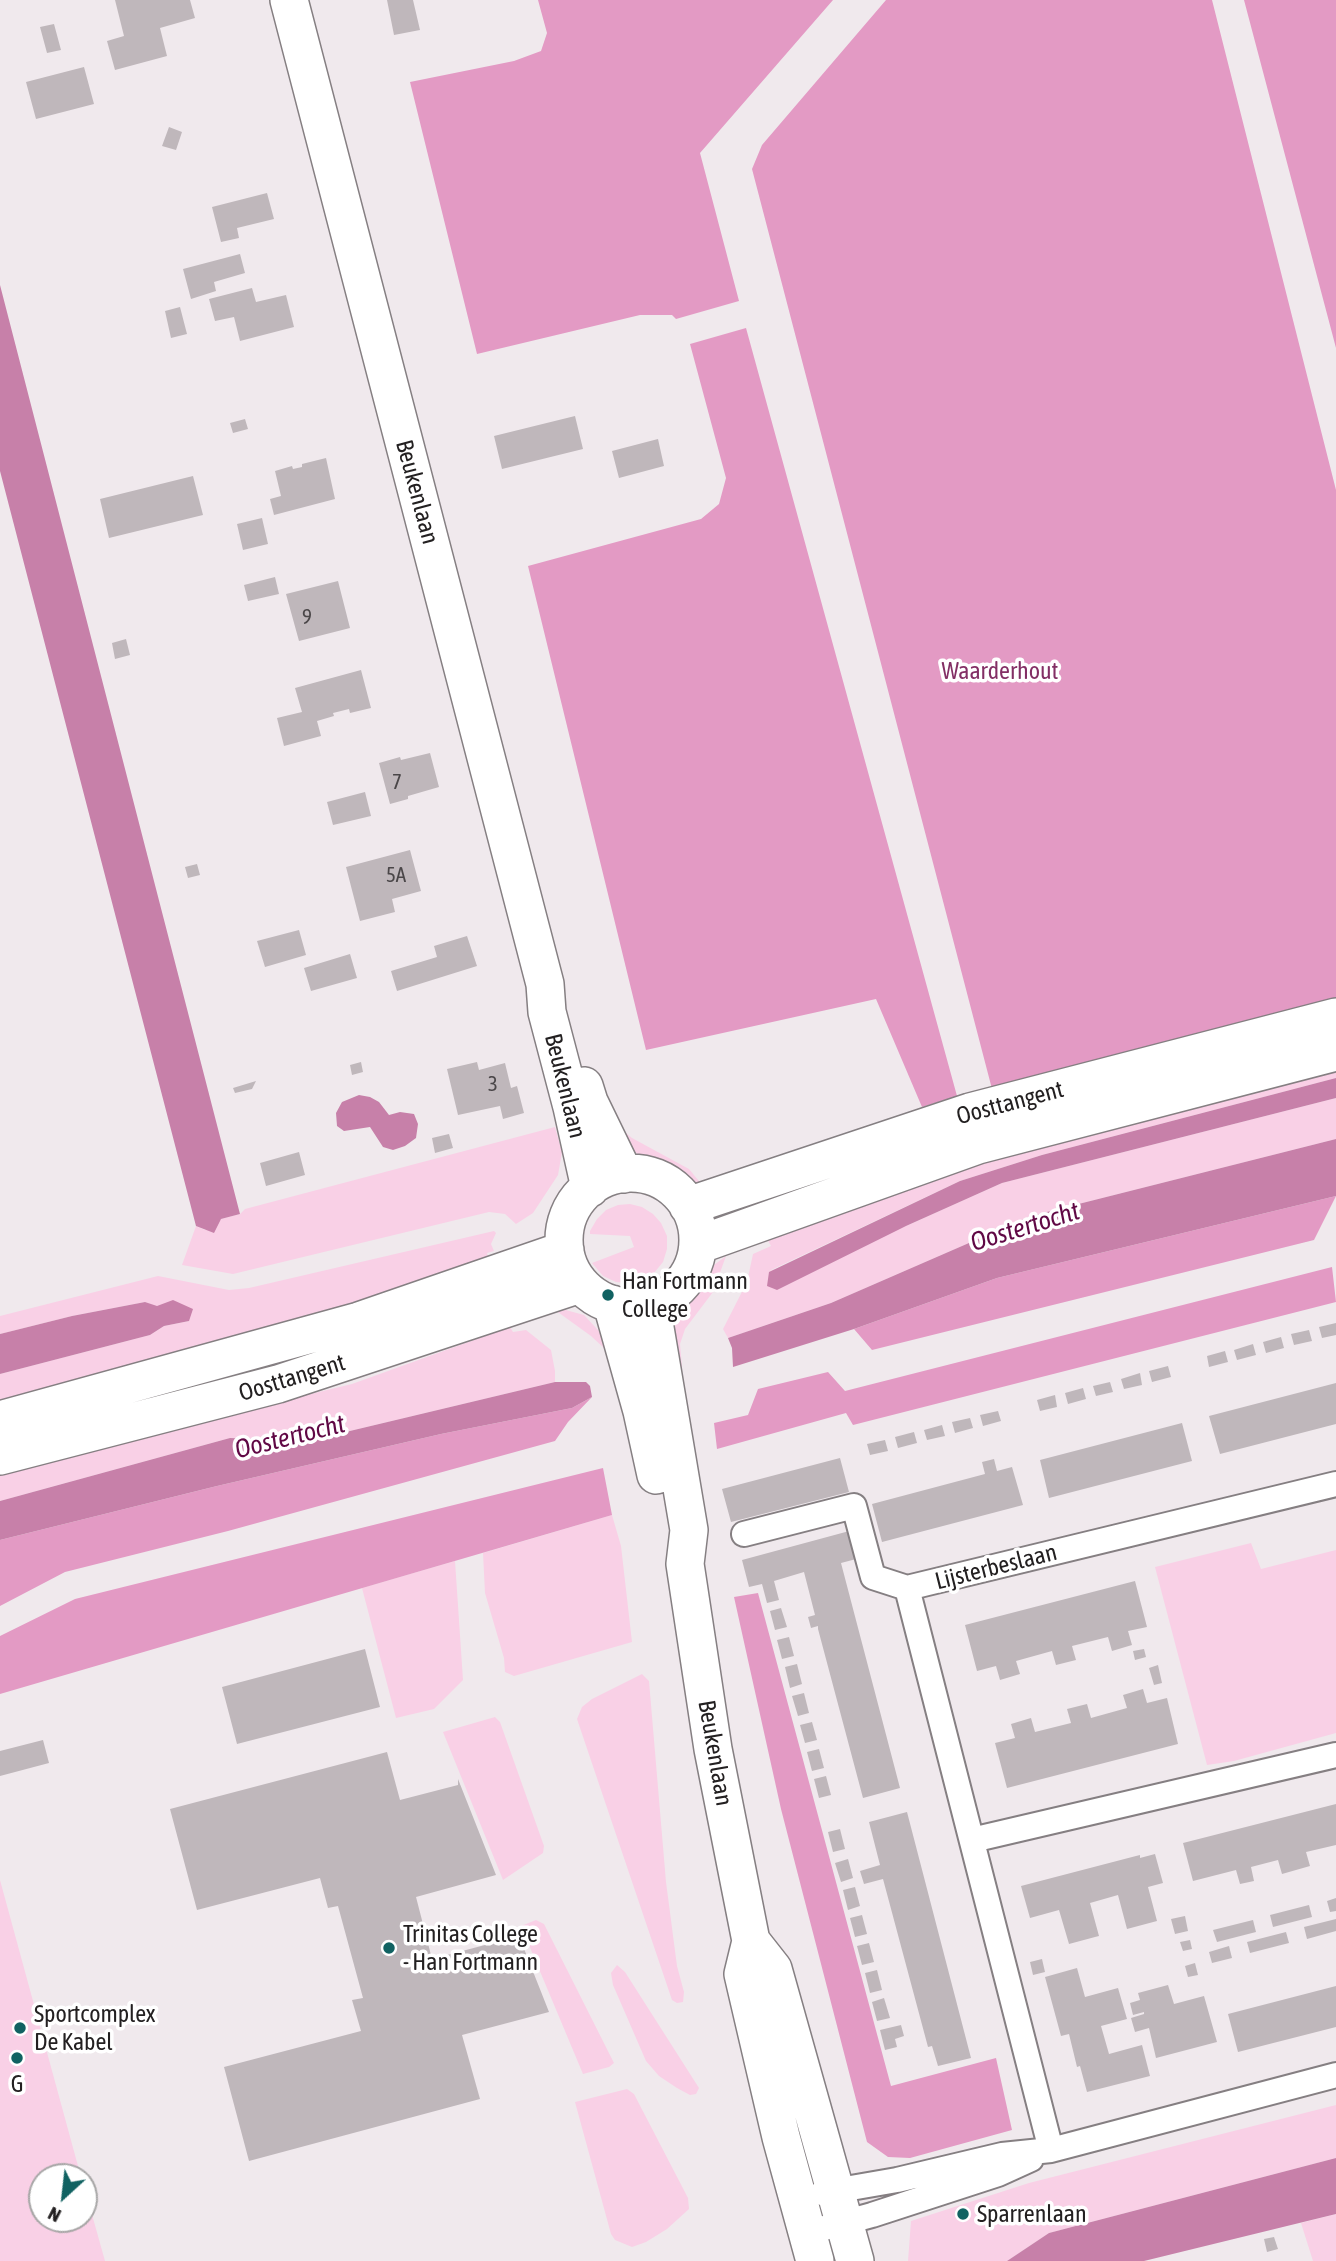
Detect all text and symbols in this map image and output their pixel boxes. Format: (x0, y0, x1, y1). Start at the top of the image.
street label: Beukenlaan (389, 437, 445, 547)
house number: 9 (302, 604, 312, 630)
park label: Waarderhout (942, 657, 1058, 685)
house number: 7 (392, 769, 402, 795)
house number: 5A (386, 862, 406, 888)
street label: Beukenlaan (538, 1031, 592, 1141)
house number: 3 (488, 1071, 498, 1097)
street label: Oosttangent (953, 1075, 1067, 1131)
water label: Oostertocht (967, 1196, 1083, 1258)
place label: Han Fortmann College (622, 1267, 748, 1323)
marker: Han Fortmann College (600, 1287, 616, 1303)
street label: Oosttangent (235, 1348, 349, 1408)
water label: Oostertocht (232, 1408, 348, 1466)
street label: Lijsterbeslaan (932, 1538, 1060, 1596)
street label: Beukenlaan (692, 1698, 738, 1808)
place label: Trinitas College - Han Fortmann (403, 1920, 538, 1976)
marker: Trinitas College - Han Fortmann (381, 1940, 397, 1956)
place label: Sportcomplex De Kabel (34, 2000, 156, 2056)
marker: Sportcomplex De Kabel (12, 2020, 28, 2036)
marker: G (9, 2050, 25, 2066)
place label: G (11, 2070, 23, 2098)
north arrow (28, 2163, 98, 2233)
place label: Sparrenlaan (977, 2200, 1087, 2228)
text: N (44, 2203, 64, 2227)
marker: Sparrenlaan (955, 2206, 971, 2222)

